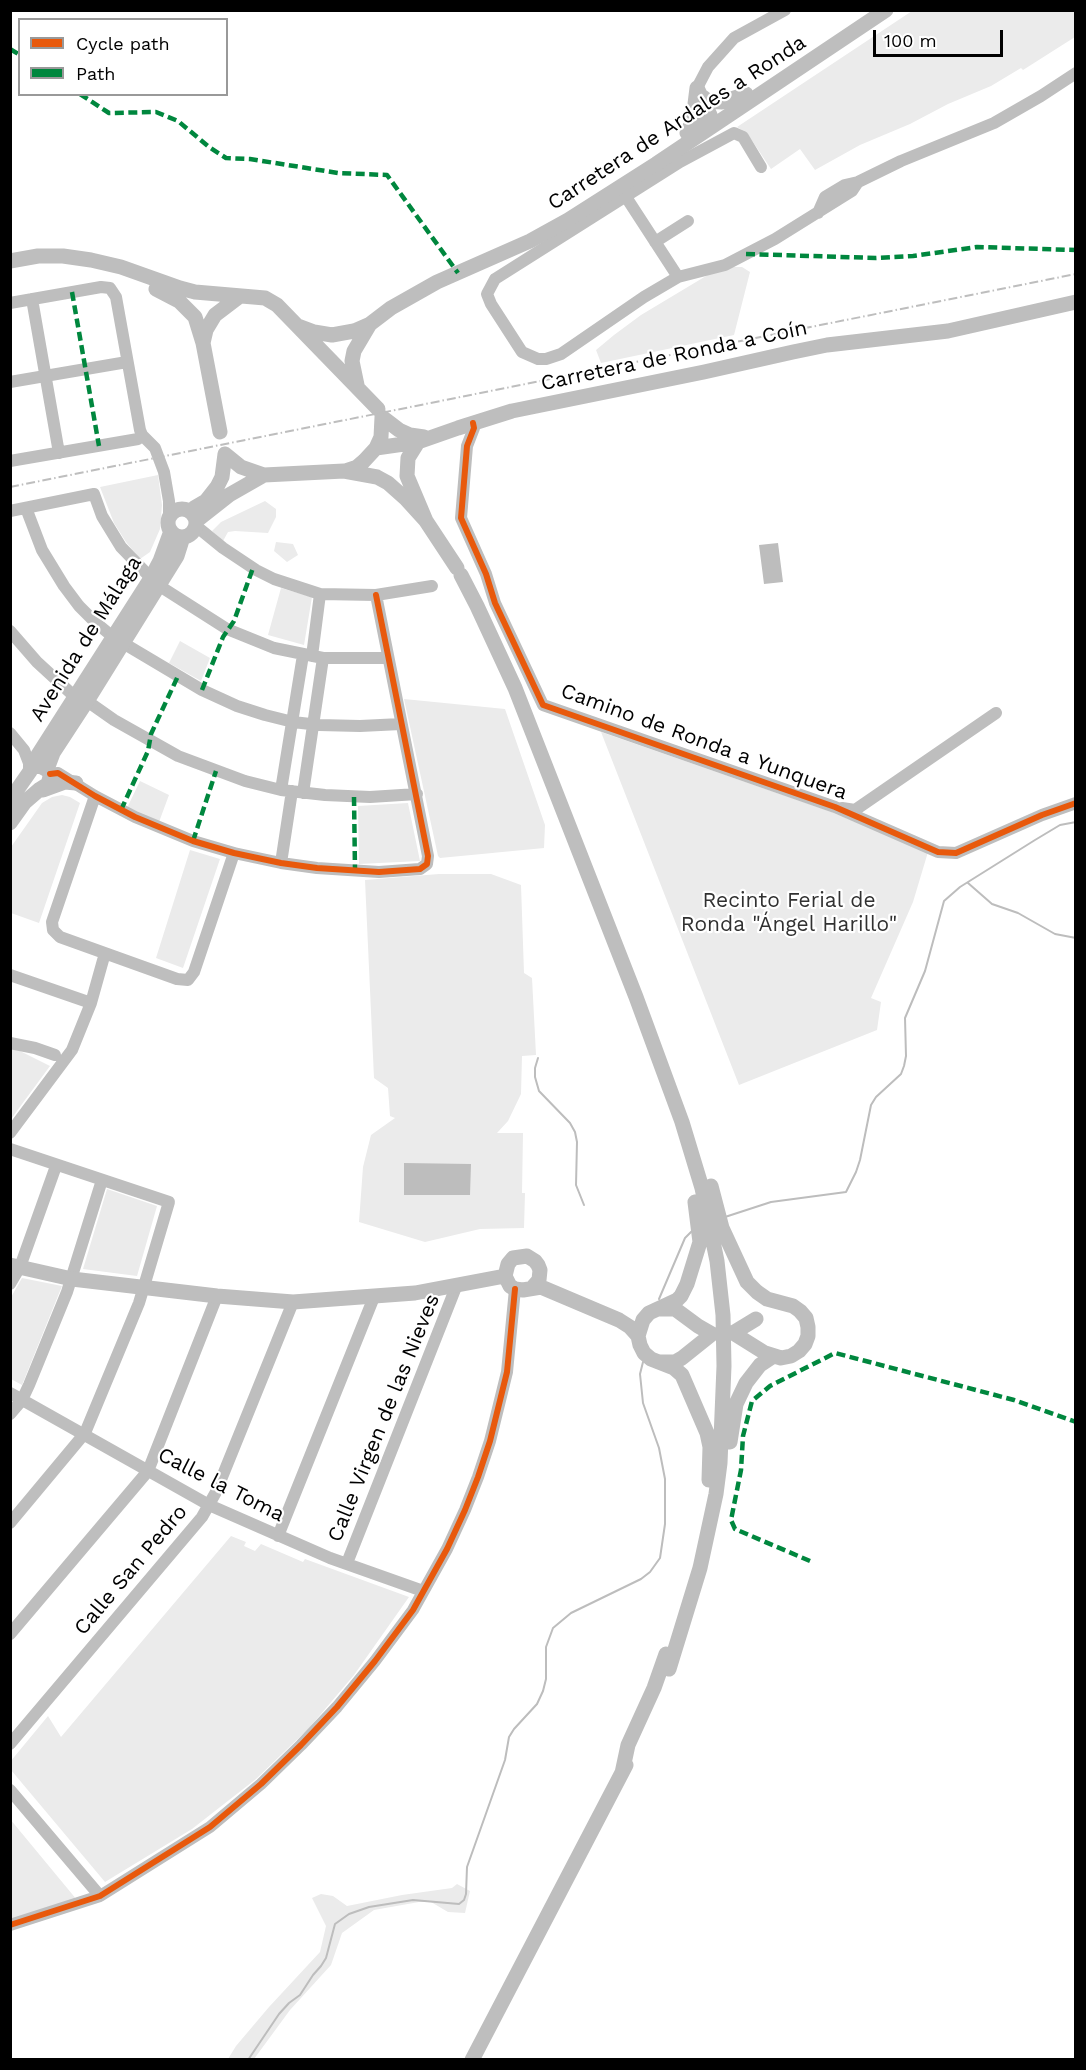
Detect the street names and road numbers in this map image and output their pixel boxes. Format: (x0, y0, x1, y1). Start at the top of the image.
street label: Carretera de Ardales a Ronda (543, 30, 811, 216)
street label: Carretera de Ronda a Coín (539, 315, 809, 397)
street label: Avenida de Málaga (25, 552, 147, 726)
street label: Camino de Ronda a Yunquera (557, 678, 851, 806)
street label: Calle Virgen de las Nieves (323, 1290, 445, 1546)
street label: Calle la Toma (153, 1442, 289, 1528)
street label: Calle San Pedro (69, 1500, 193, 1640)

